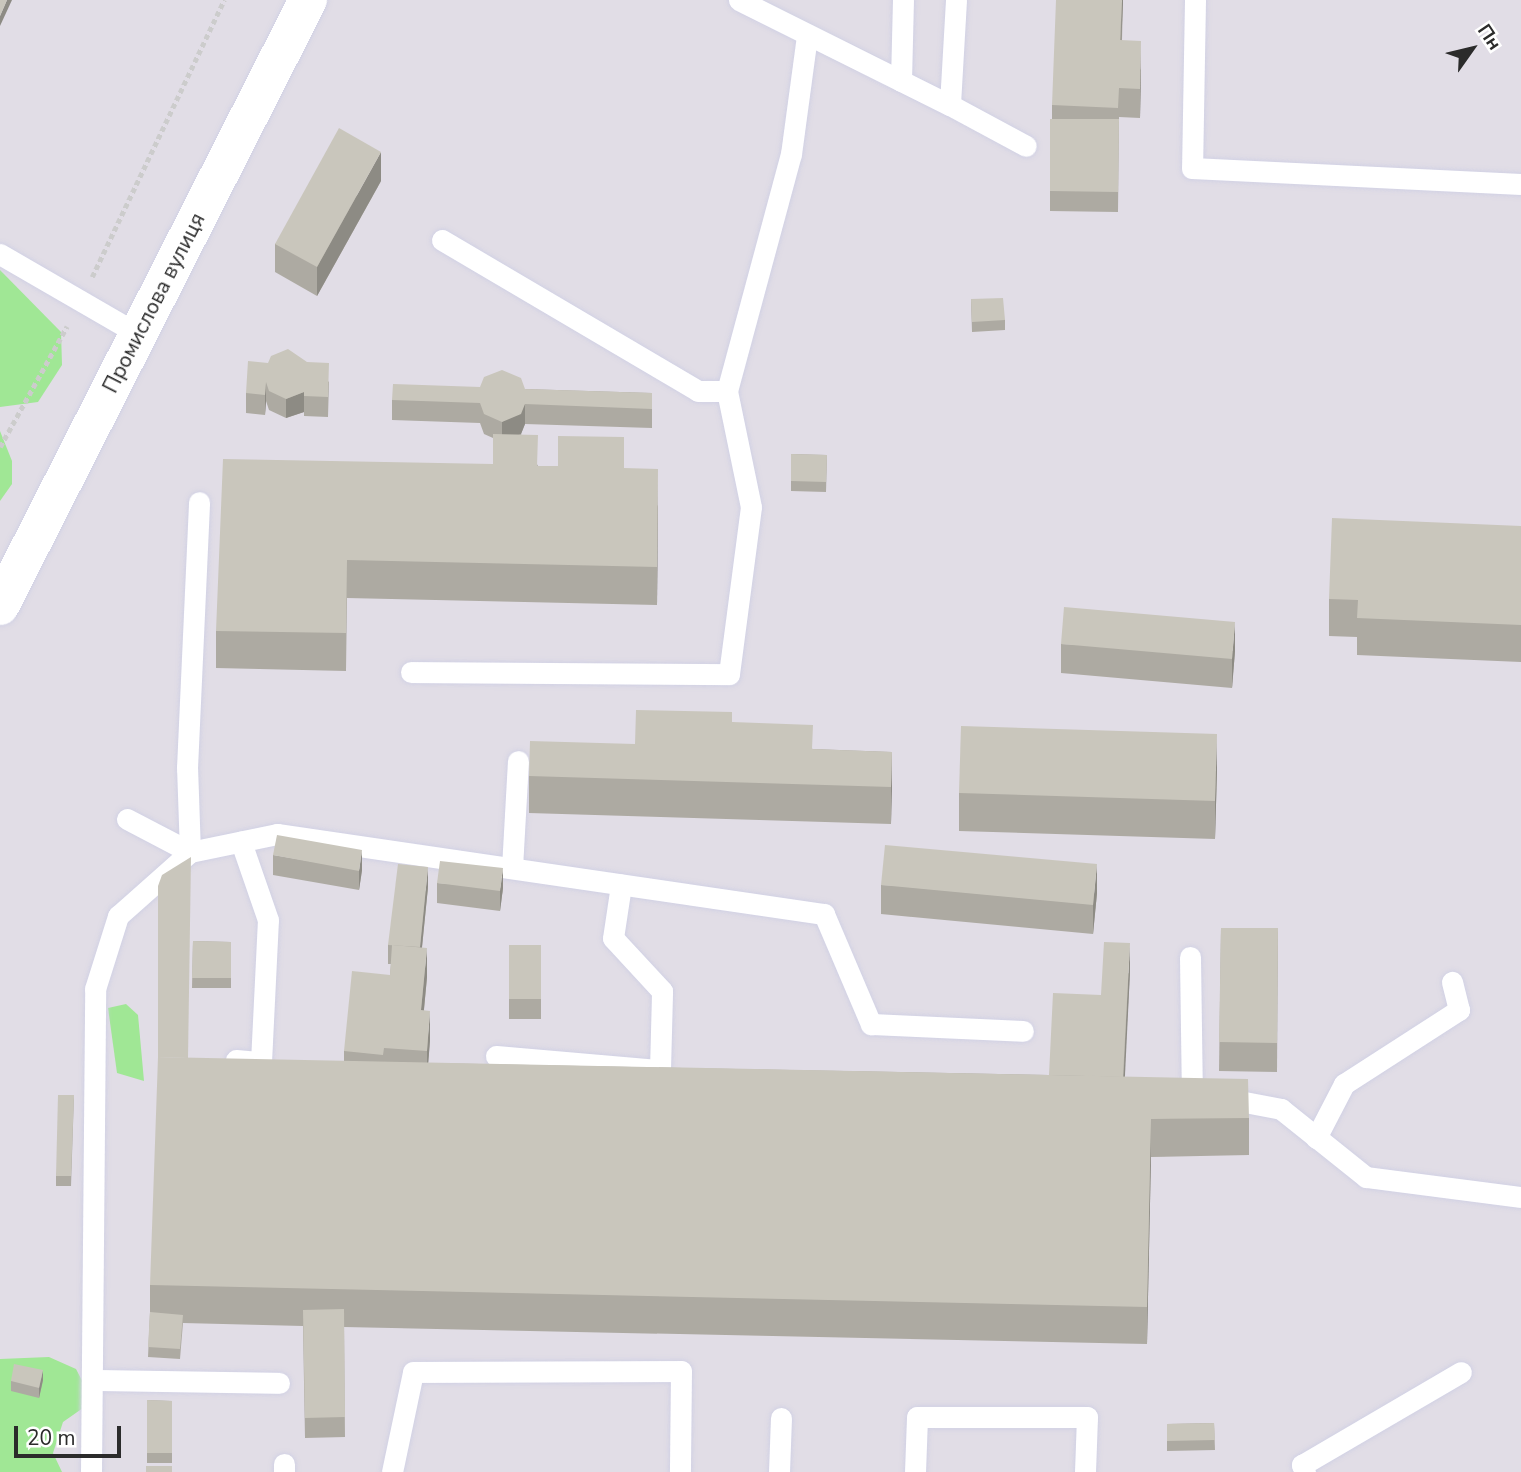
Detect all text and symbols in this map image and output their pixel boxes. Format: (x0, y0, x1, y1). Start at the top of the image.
north arrow (1437, 14, 1507, 84)
text: Пн (1471, 19, 1507, 55)
street label: Промислова вулиця (98, 209, 210, 397)
scale bar (18, 1412, 124, 1456)
text: 20 m (27, 1424, 76, 1452)

